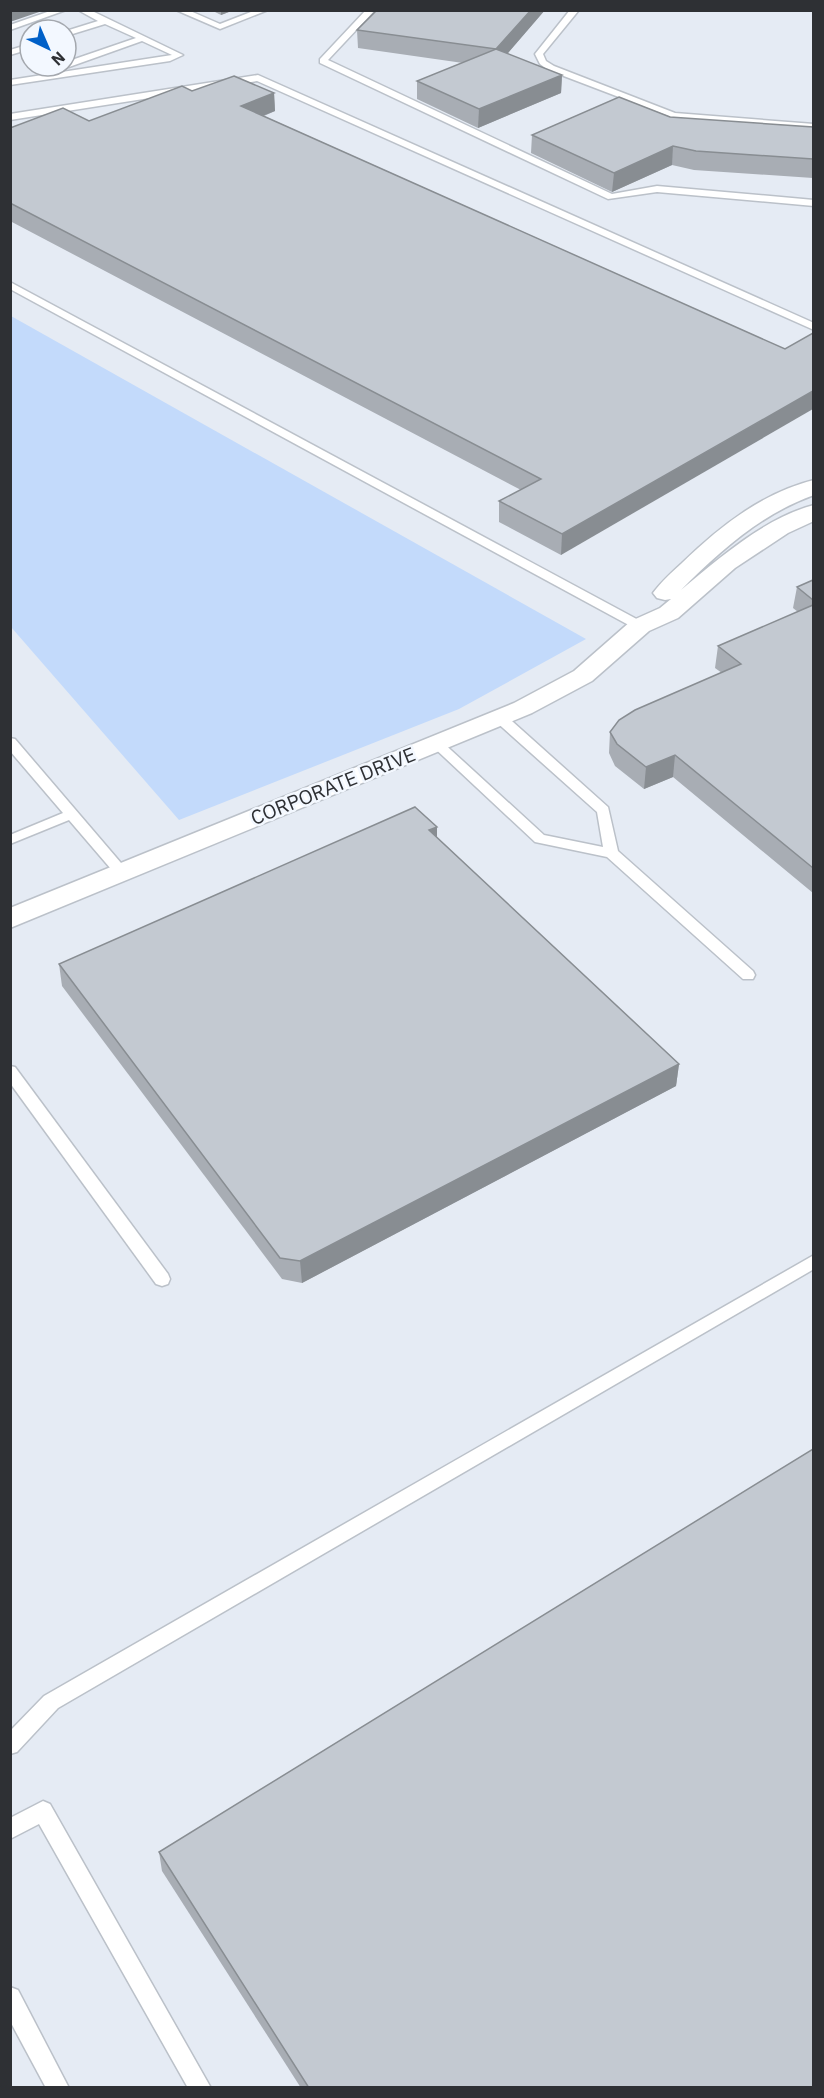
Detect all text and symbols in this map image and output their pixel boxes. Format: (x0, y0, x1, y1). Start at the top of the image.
north arrow (18, 18, 78, 78)
text: N (47, 48, 70, 70)
street label: CORPORATE DRIVE (246, 740, 419, 831)

